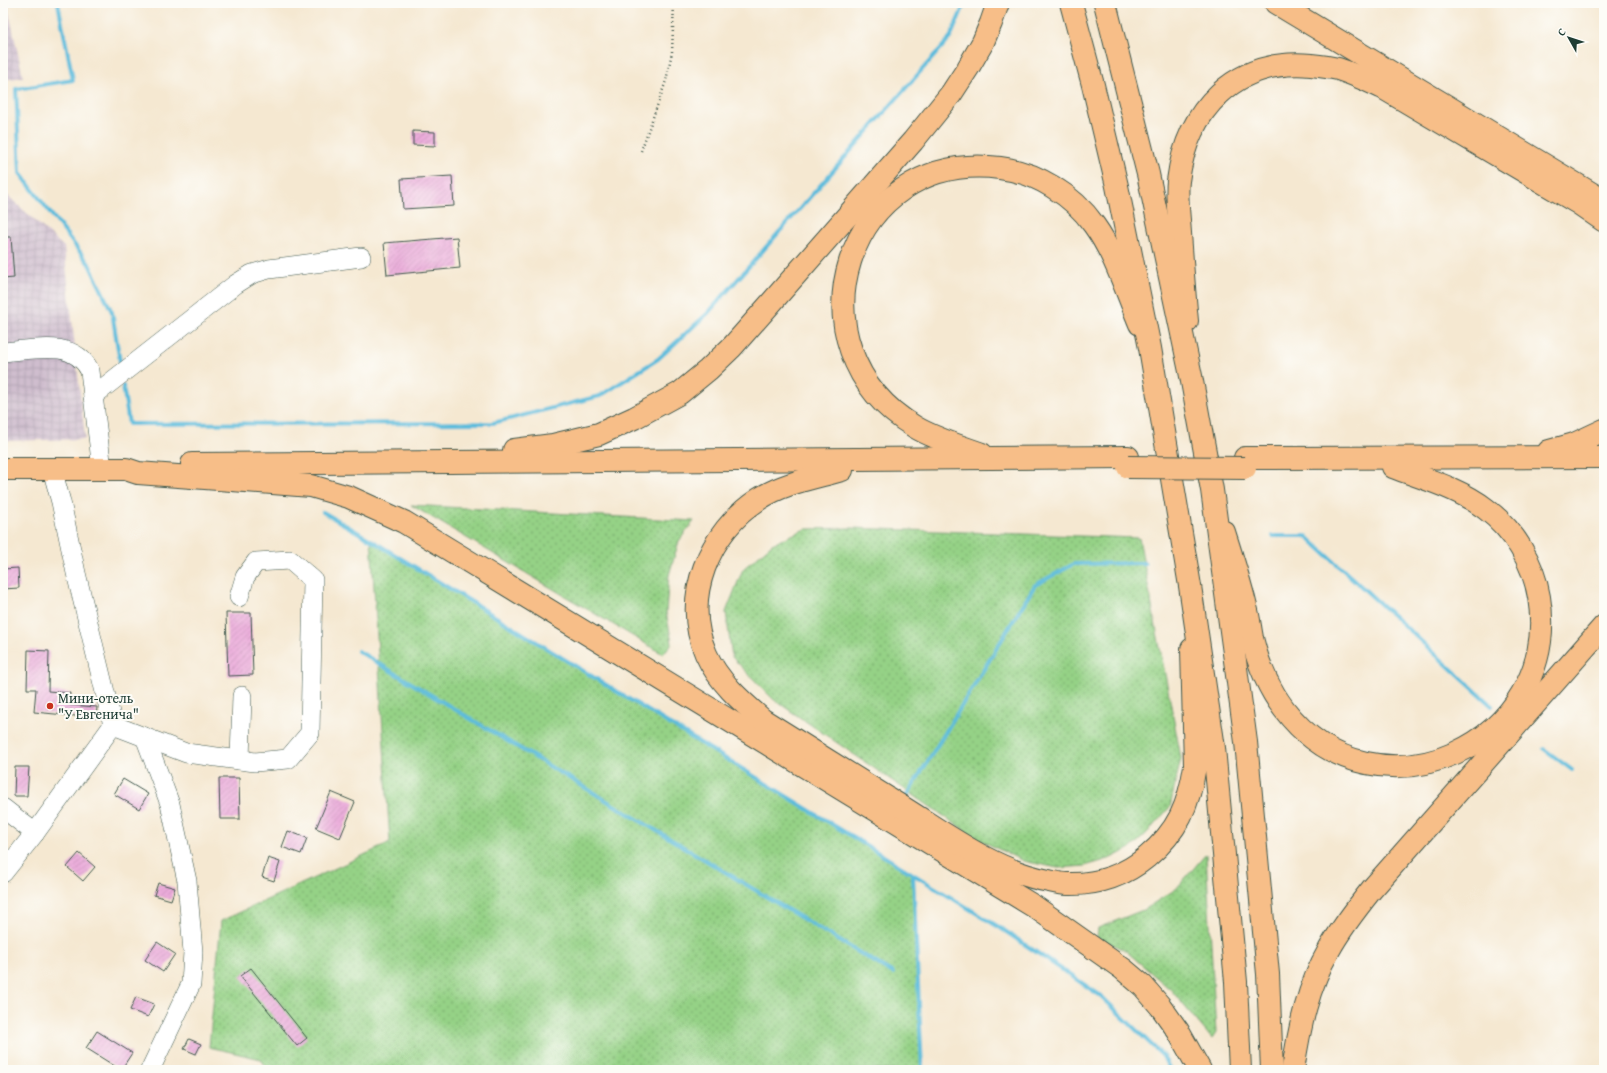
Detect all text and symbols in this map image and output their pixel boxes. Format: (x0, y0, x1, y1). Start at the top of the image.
north arrow (1549, 18, 1589, 58)
text: С (1553, 24, 1569, 39)
place label: Мини-отель "У Евгенича" (58, 688, 139, 724)
marker: Мини-отель "У Евгенича" (45, 701, 55, 711)

